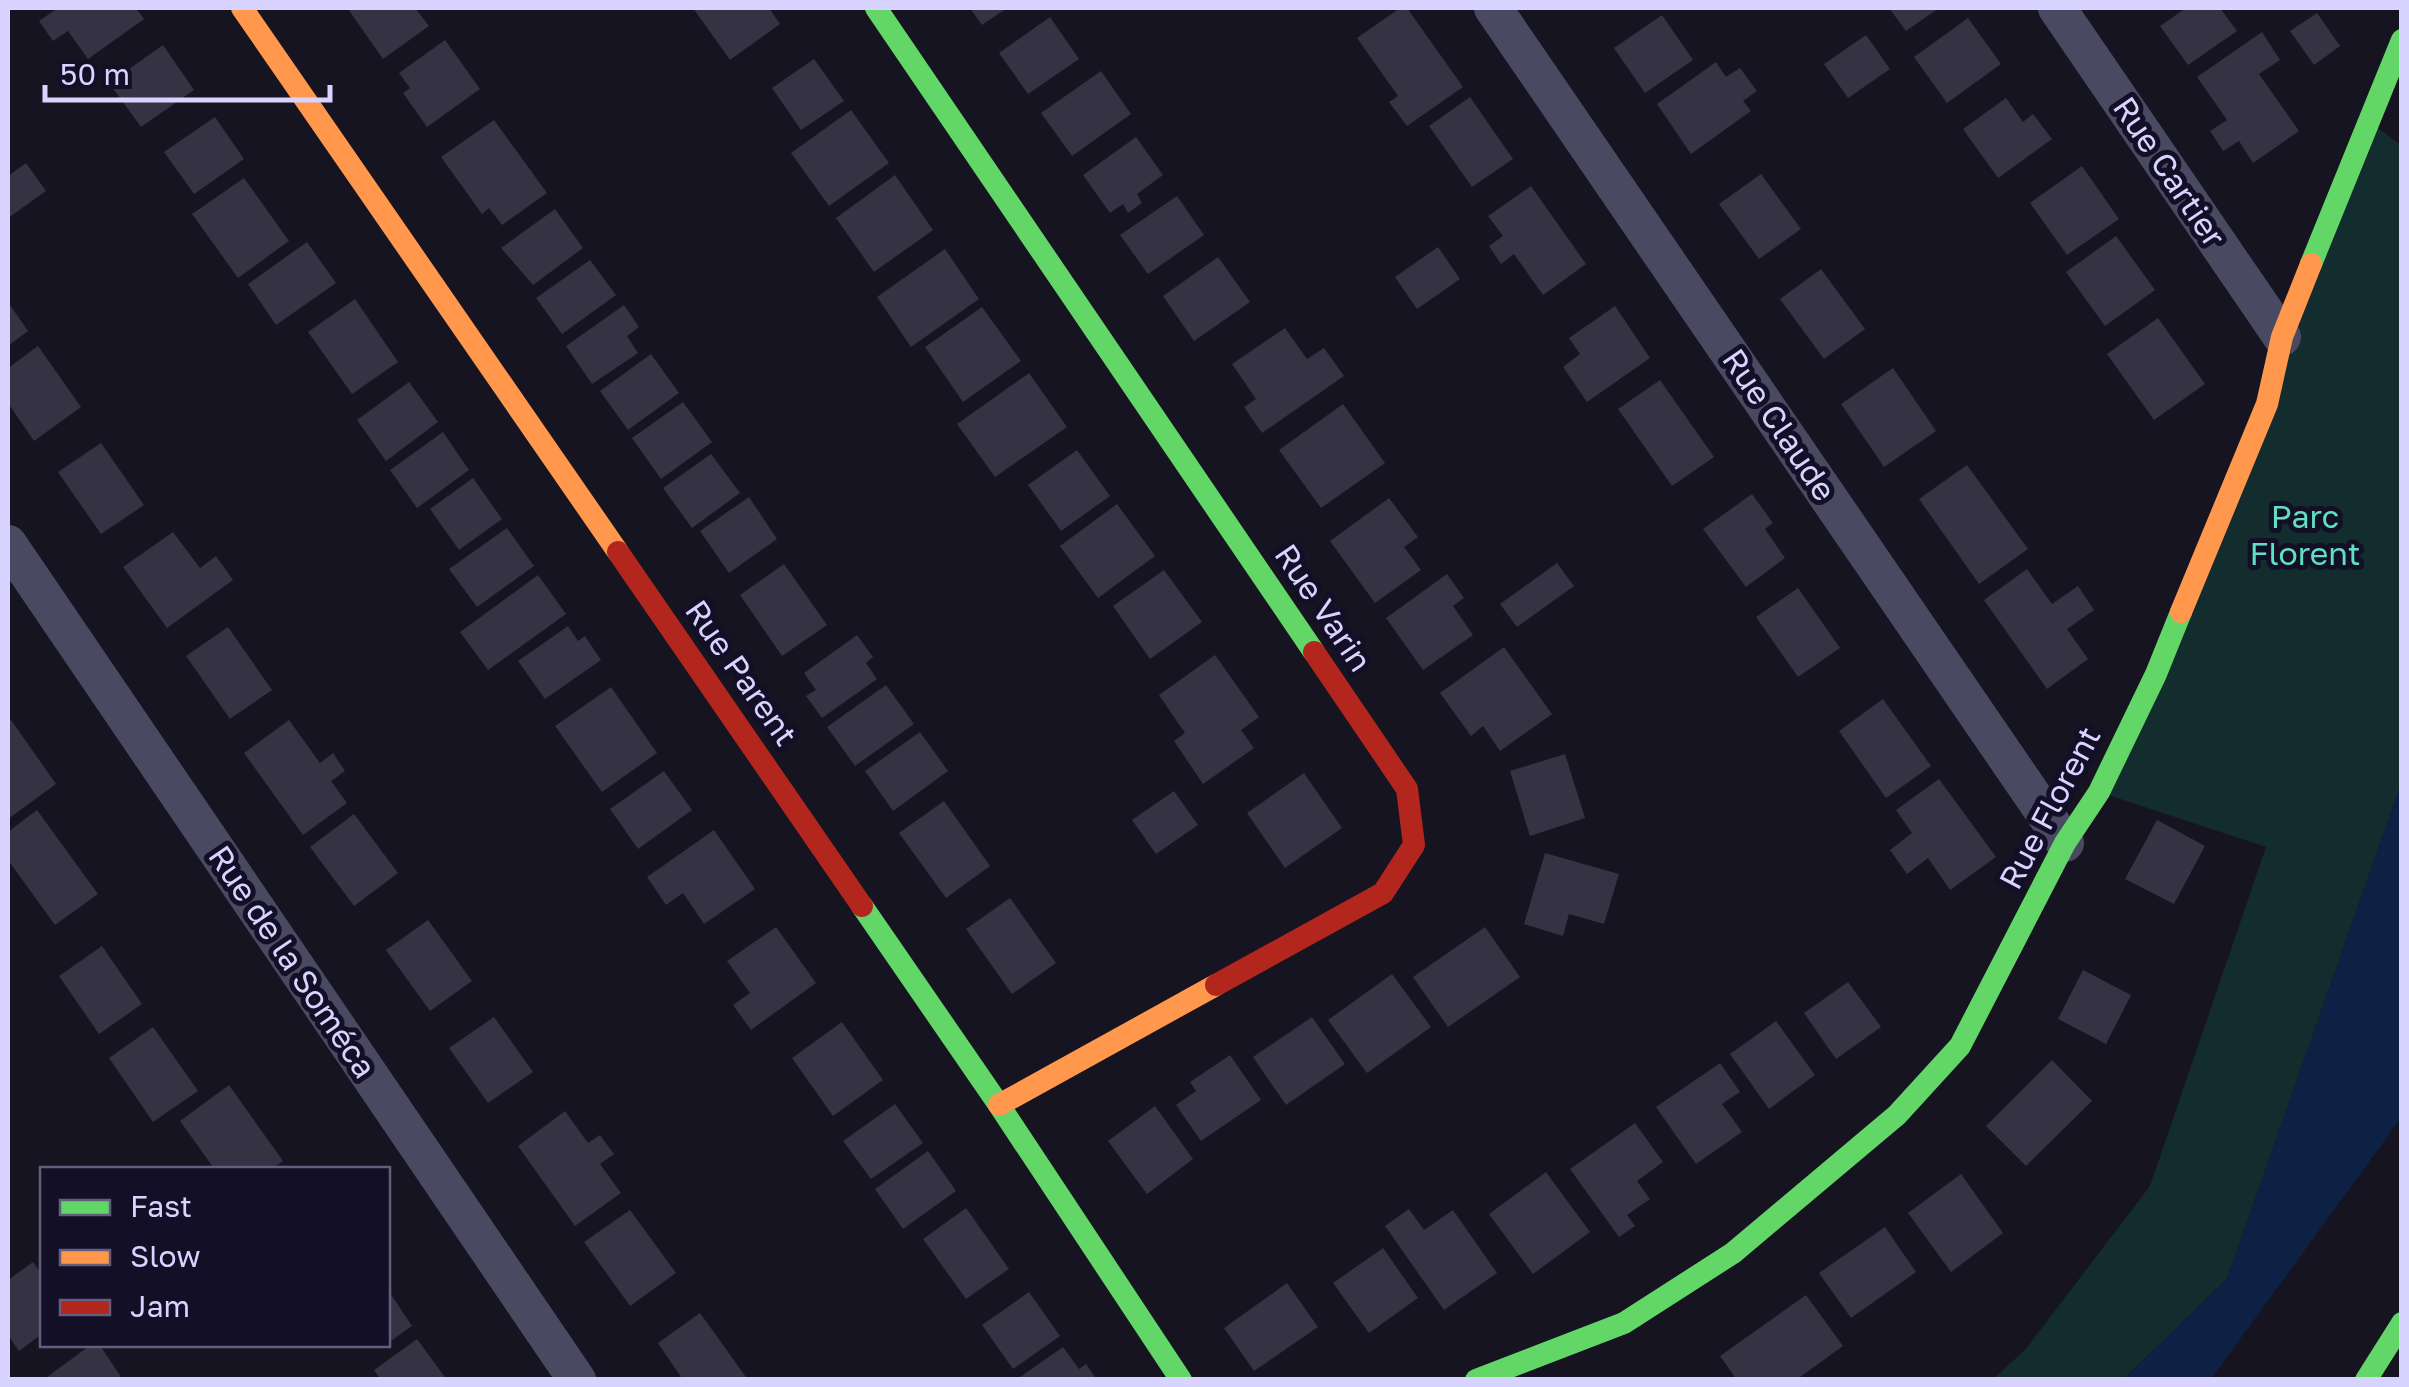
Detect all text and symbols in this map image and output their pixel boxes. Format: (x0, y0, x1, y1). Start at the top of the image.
scale bar (45, 40, 330, 102)
text: 50 m (60, 56, 130, 92)
street label: Rue Cartier (2106, 89, 2234, 254)
street label: Rue Claude (1715, 341, 1844, 507)
park label: Parc Florent (2249, 497, 2361, 572)
street label: Rue Varin (1267, 537, 1380, 678)
street label: Rue Parent (678, 592, 806, 752)
street label: Rue Florent (1991, 720, 2108, 895)
street label: Rue de la Soméca (201, 838, 385, 1085)
legend (40, 1167, 390, 1347)
text: Fast (130, 1188, 192, 1224)
text: Slow (130, 1238, 201, 1274)
text: Jam (130, 1288, 190, 1324)

